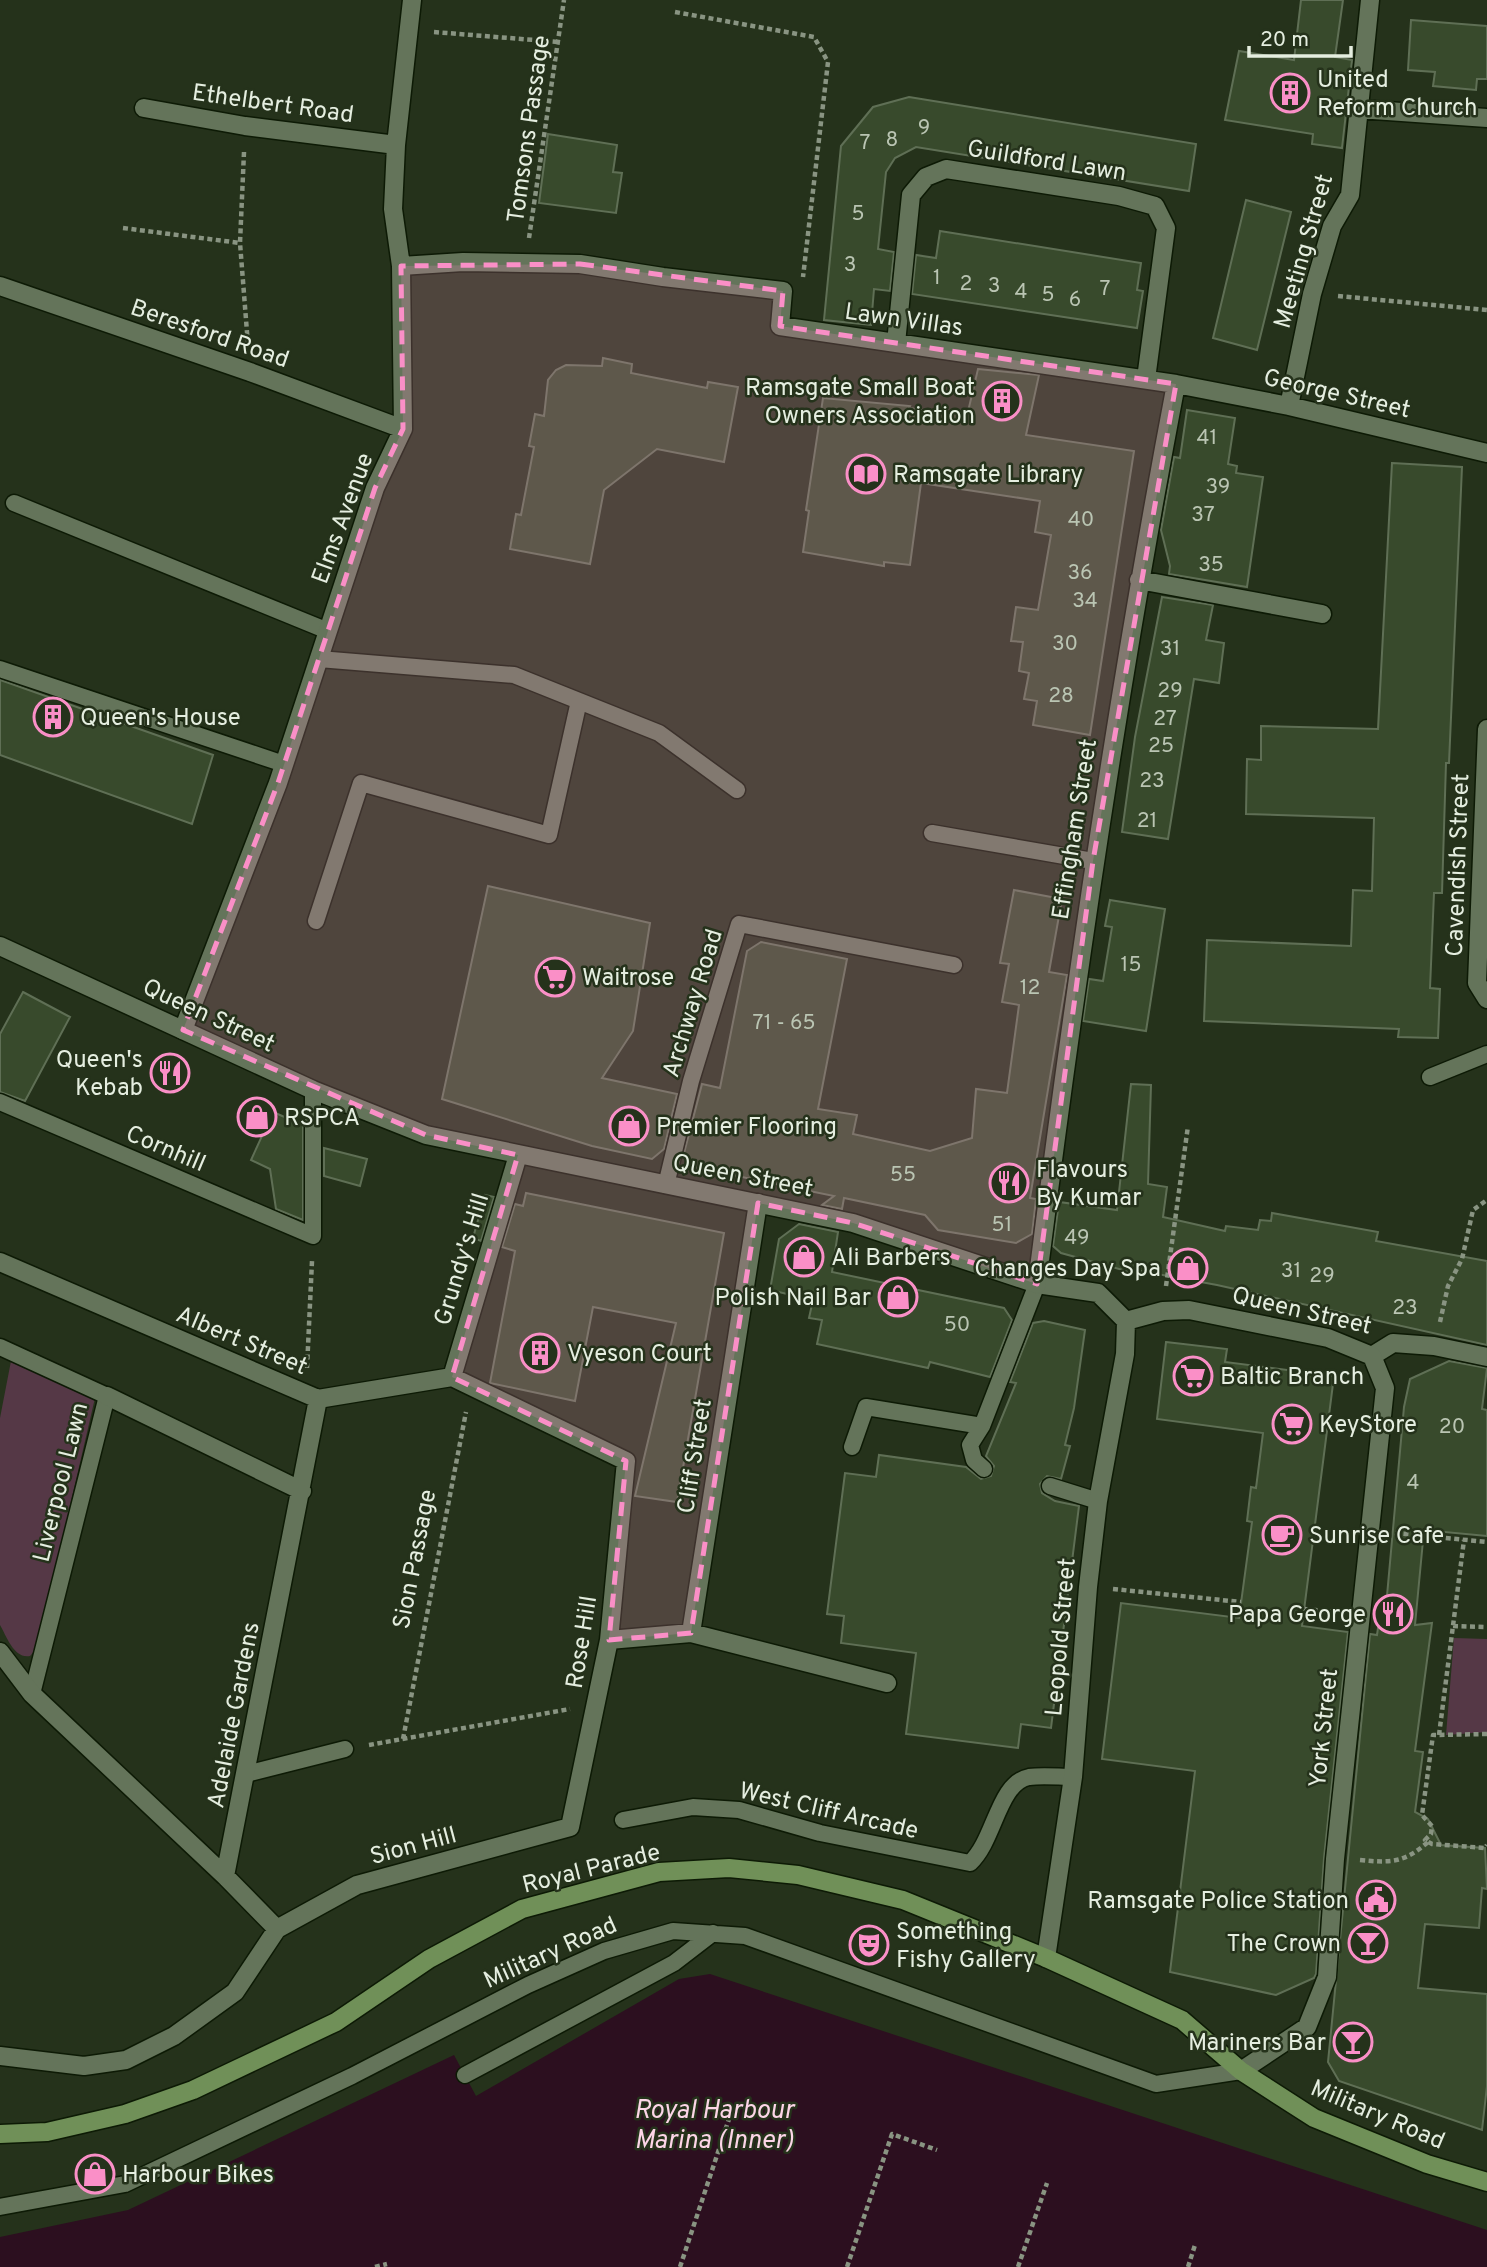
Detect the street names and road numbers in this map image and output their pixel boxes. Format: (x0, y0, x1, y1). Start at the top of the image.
street label: Tomsons Passage (502, 34, 558, 225)
street label: Ethelbert Road (190, 79, 355, 131)
street label: Guildford Lawn (965, 135, 1128, 189)
street label: Meeting Street (1269, 171, 1341, 332)
street label: Beresford Road (126, 294, 293, 376)
street label: Lawn Villas (843, 298, 965, 344)
street label: George Street (1260, 363, 1413, 426)
street label: Elms Avenue (306, 449, 381, 588)
street label: Effingham Street (1047, 737, 1105, 922)
street label: Cavendish Street (1441, 773, 1477, 957)
street label: Archway Road (657, 926, 731, 1081)
street label: Queen Street (137, 973, 279, 1061)
street label: Cornhill (121, 1120, 210, 1180)
street label: Queen Street (670, 1149, 815, 1205)
street label: Grundy's Hill (429, 1190, 497, 1329)
street label: Queen Street (1229, 1281, 1374, 1343)
street label: Albert Street (171, 1301, 312, 1383)
street label: Cliff Street (672, 1397, 720, 1516)
street label: Liverpool Lawn (28, 1400, 96, 1565)
street label: Sion Passage (388, 1487, 444, 1632)
street label: Leopold Street (1040, 1557, 1084, 1718)
street label: Rose Hill (561, 1594, 605, 1691)
street label: Adelaide Gardens (202, 1620, 268, 1811)
street label: York Street (1304, 1667, 1346, 1789)
street label: West Cliff Arcade (736, 1777, 921, 1847)
street label: Sion Hill (367, 1821, 460, 1873)
street label: Royal Parade (519, 1838, 664, 1902)
street label: Military Road (479, 1911, 622, 1997)
street label: Military Road (1306, 2074, 1449, 2158)

